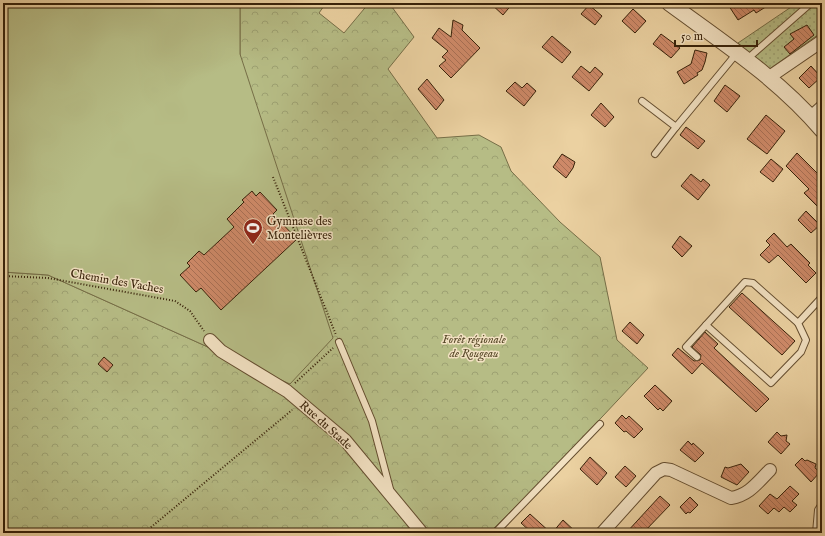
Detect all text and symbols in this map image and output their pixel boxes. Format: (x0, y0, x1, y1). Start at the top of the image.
scale bar (675, 22, 757, 48)
text: 50 m (681, 29, 703, 44)
place label: Gymnase des Montelièvres (267, 214, 332, 243)
sports icon: Gymnase des Montelièvres (242, 217, 264, 245)
street label: Chemin des Vaches (69, 266, 165, 297)
park label: Forêt régionale de Rougeau (442, 332, 506, 362)
street label: Rue du Stade (296, 398, 356, 453)

